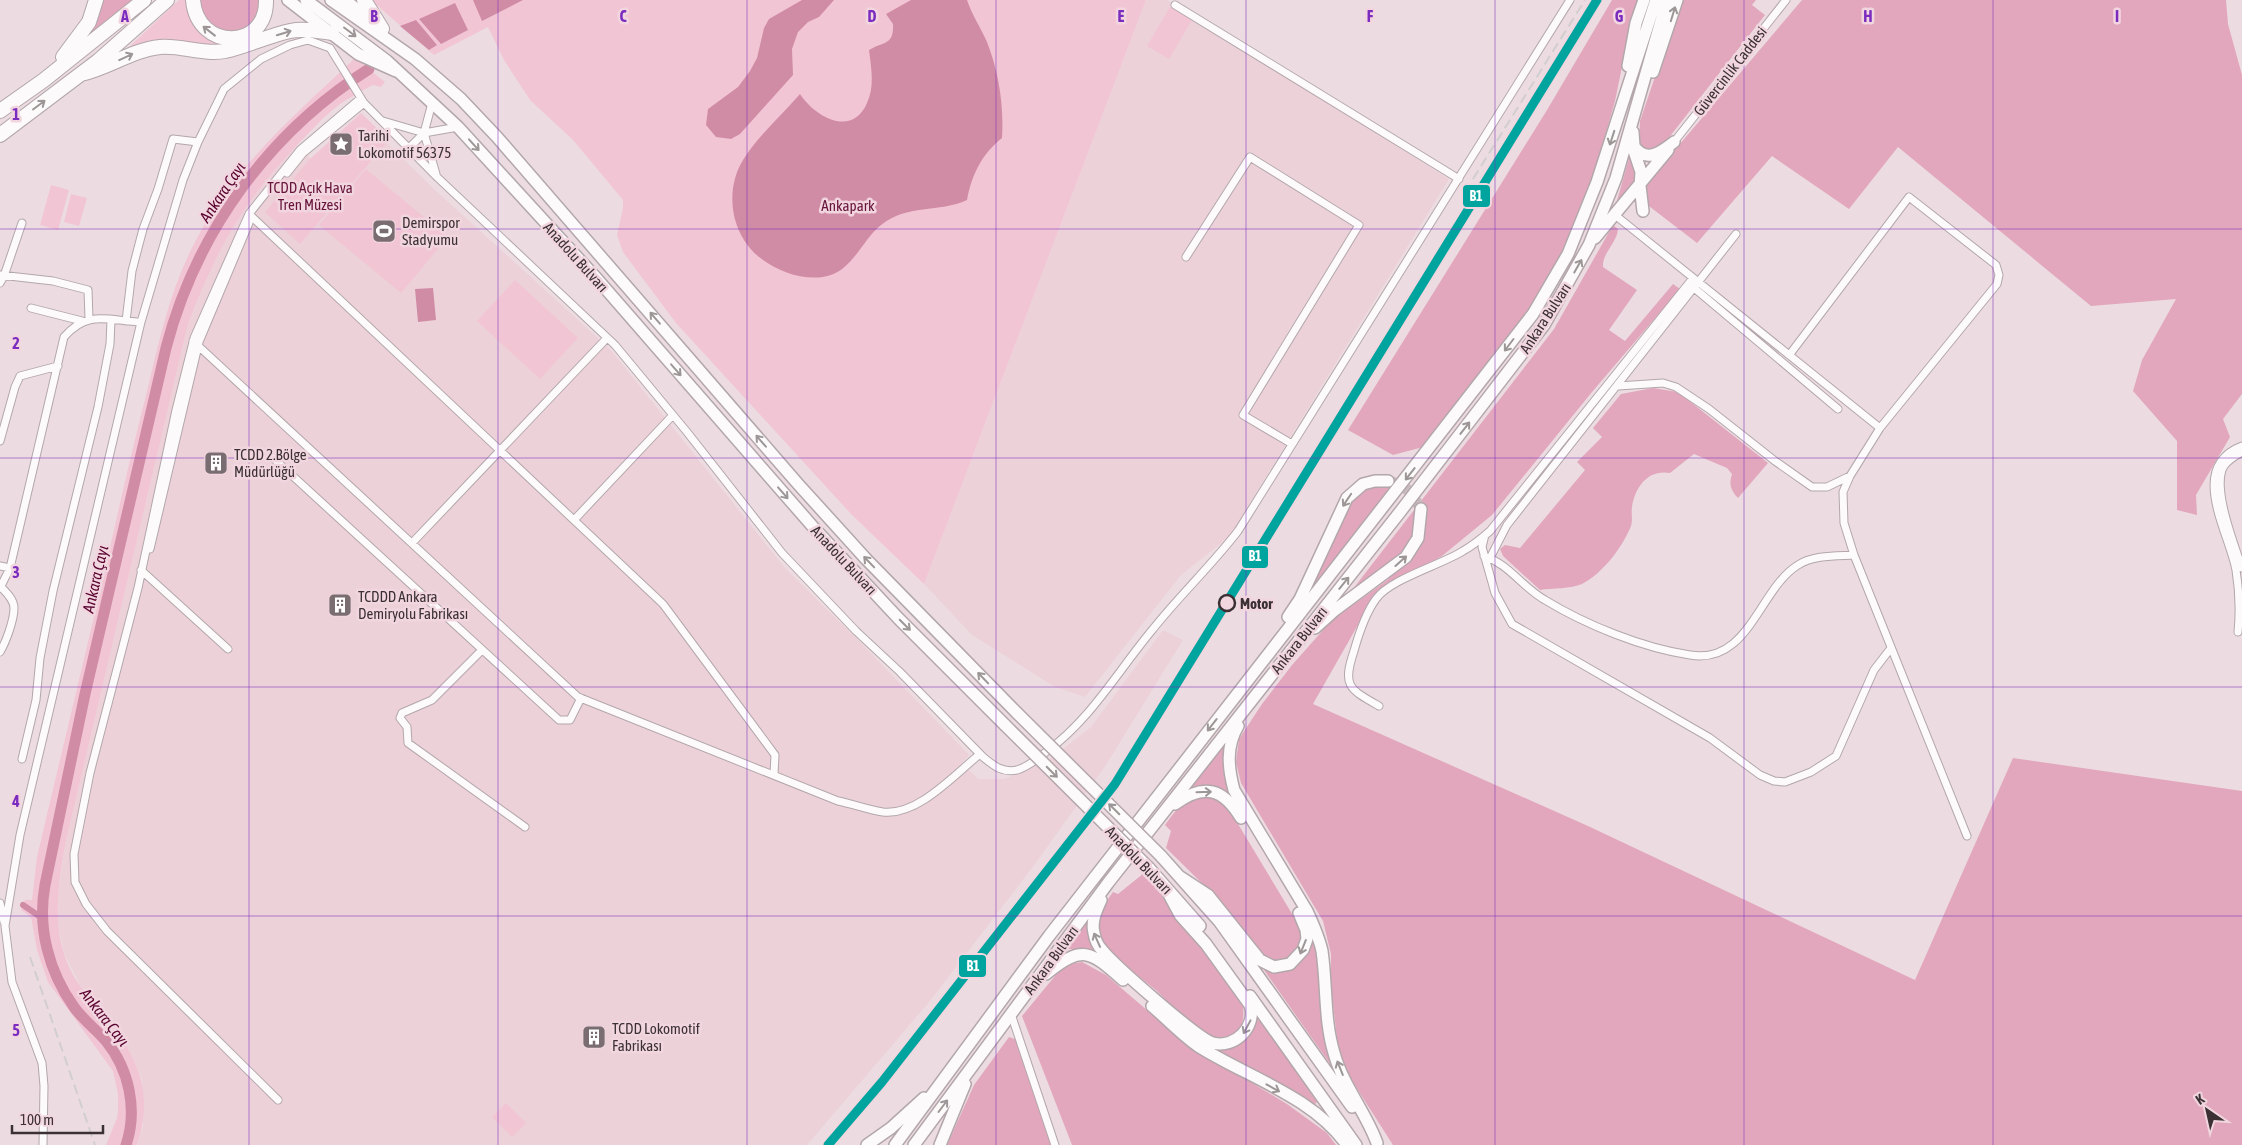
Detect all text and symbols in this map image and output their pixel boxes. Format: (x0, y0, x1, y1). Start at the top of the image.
one-way arrow (1669, 6, 1678, 22)
text: A (120, 7, 129, 25)
text: B (370, 7, 378, 25)
text: C (619, 7, 627, 25)
text: D (868, 7, 877, 25)
text: E (1118, 7, 1125, 25)
text: F (1367, 7, 1374, 25)
text: G (1615, 7, 1624, 25)
text: H (1863, 7, 1873, 25)
text: I (2115, 7, 2119, 25)
street label: Güvercinlik Caddesi (1690, 23, 1770, 119)
one-way arrow (203, 25, 216, 36)
one-way arrow (343, 26, 356, 37)
one-way arrow (276, 28, 292, 38)
one-way arrow (118, 52, 133, 61)
one-way arrow (32, 100, 45, 111)
text: 1 (12, 105, 20, 123)
place label: Tarihi Lokomotif 56375 (358, 127, 451, 161)
one-way arrow (1606, 130, 1616, 146)
place icon: Tarihi Lokomotif 56375 (328, 131, 354, 157)
one-way arrow (468, 139, 480, 152)
water label: Ankara Çayı (195, 158, 250, 227)
park label: TCDD Açık Hava Tren Müzesi (267, 179, 353, 213)
line badge: B1 (1462, 184, 1491, 208)
text: B1 (1469, 188, 1483, 204)
park label: Ankapark (821, 197, 875, 214)
place label: Demirspor Stadyumu (402, 214, 460, 248)
sports icon: Demirspor Stadyumu (371, 218, 397, 244)
street label: Anadolu Bulvarı (540, 219, 612, 295)
one-way arrow (1573, 259, 1583, 274)
street label: Ankara Bulvarı (1516, 280, 1574, 356)
one-way arrow (650, 312, 661, 325)
text: 2 (12, 334, 20, 352)
one-way arrow (1504, 338, 1515, 351)
one-way arrow (671, 364, 682, 377)
one-way arrow (1460, 422, 1471, 435)
one-way arrow (755, 435, 767, 448)
place label: TCDD 2.Bölge Müdürlüğü (234, 446, 307, 480)
building icon: TCDD 2.Bölge Müdürlüğü (203, 450, 229, 476)
one-way arrow (1405, 467, 1415, 481)
one-way arrow (777, 486, 789, 499)
one-way arrow (1341, 492, 1351, 506)
street label: Anadolu Bulvarı (808, 522, 880, 598)
water label: Ankara Çayı (78, 543, 113, 616)
line badge: B1 (1241, 545, 1269, 569)
text: B1 (1248, 548, 1262, 564)
one-way arrow (1395, 555, 1408, 566)
one-way arrow (863, 556, 875, 569)
text: 3 (12, 563, 20, 581)
one-way arrow (1338, 577, 1349, 590)
place label: TCDDD Ankara Demiryolu Fabrikası (358, 588, 468, 622)
building icon: TCDDD Ankara Demiryolu Fabrikası (327, 592, 353, 618)
marker: Motor (1218, 594, 1236, 612)
place label: Motor (1240, 595, 1273, 612)
street label: Ankara Bulvarı (1268, 603, 1330, 677)
one-way arrow (899, 619, 911, 631)
one-way arrow (977, 672, 989, 685)
one-way arrow (1207, 719, 1218, 732)
one-way arrow (1046, 765, 1058, 778)
one-way arrow (1195, 787, 1211, 796)
text: 4 (11, 792, 20, 810)
one-way arrow (1107, 803, 1120, 815)
street label: Anadolu Bulvarı (1102, 822, 1176, 898)
street label: Ankara Bulvarı (1020, 922, 1082, 998)
one-way arrow (1092, 933, 1102, 948)
one-way arrow (1298, 939, 1308, 954)
line badge: B1 (958, 954, 987, 978)
text: B1 (966, 958, 980, 974)
water label: Ankara Çayı (75, 984, 133, 1050)
one-way arrow (1242, 1019, 1252, 1034)
place label: TCDD Lokomotif Fabrikası (612, 1020, 700, 1054)
text: 5 (12, 1021, 20, 1039)
building icon: TCDD Lokomotif Fabrikası (581, 1024, 607, 1050)
one-way arrow (1334, 1061, 1343, 1076)
one-way arrow (1265, 1083, 1280, 1093)
north arrow (2182, 1085, 2232, 1135)
text: K (2192, 1091, 2207, 1108)
one-way arrow (938, 1099, 948, 1113)
scale bar (12, 1102, 104, 1134)
text: 100 m (20, 1111, 54, 1128)

